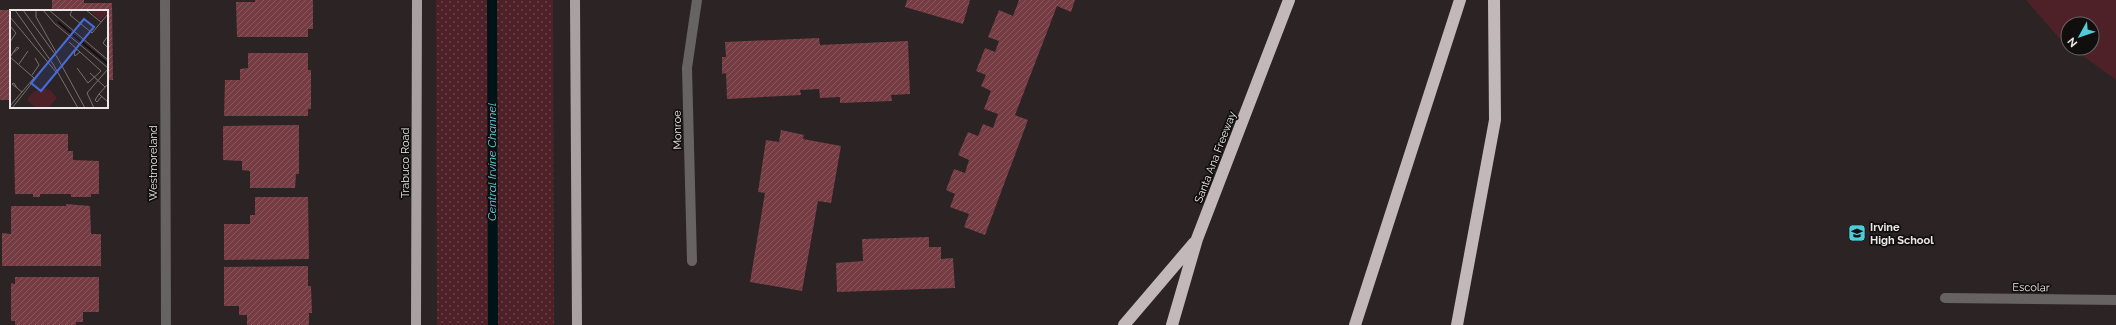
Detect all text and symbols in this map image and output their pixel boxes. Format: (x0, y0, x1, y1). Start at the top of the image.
inset map (10, 10, 108, 108)
north arrow (2060, 16, 2100, 56)
text: N (2065, 35, 2080, 50)
water label: Central Irvine Channel (485, 103, 499, 221)
street label: Monroe (671, 110, 684, 150)
street label: Santa Ana Freeway (1192, 110, 1239, 205)
street label: Westmoreland (147, 125, 160, 201)
street label: Trabuco Road (399, 128, 412, 198)
place label: Irvine High School (1870, 221, 1934, 247)
school or university icon: Irvine High School (1847, 223, 1867, 243)
street label: Escolar (2012, 281, 2050, 294)

